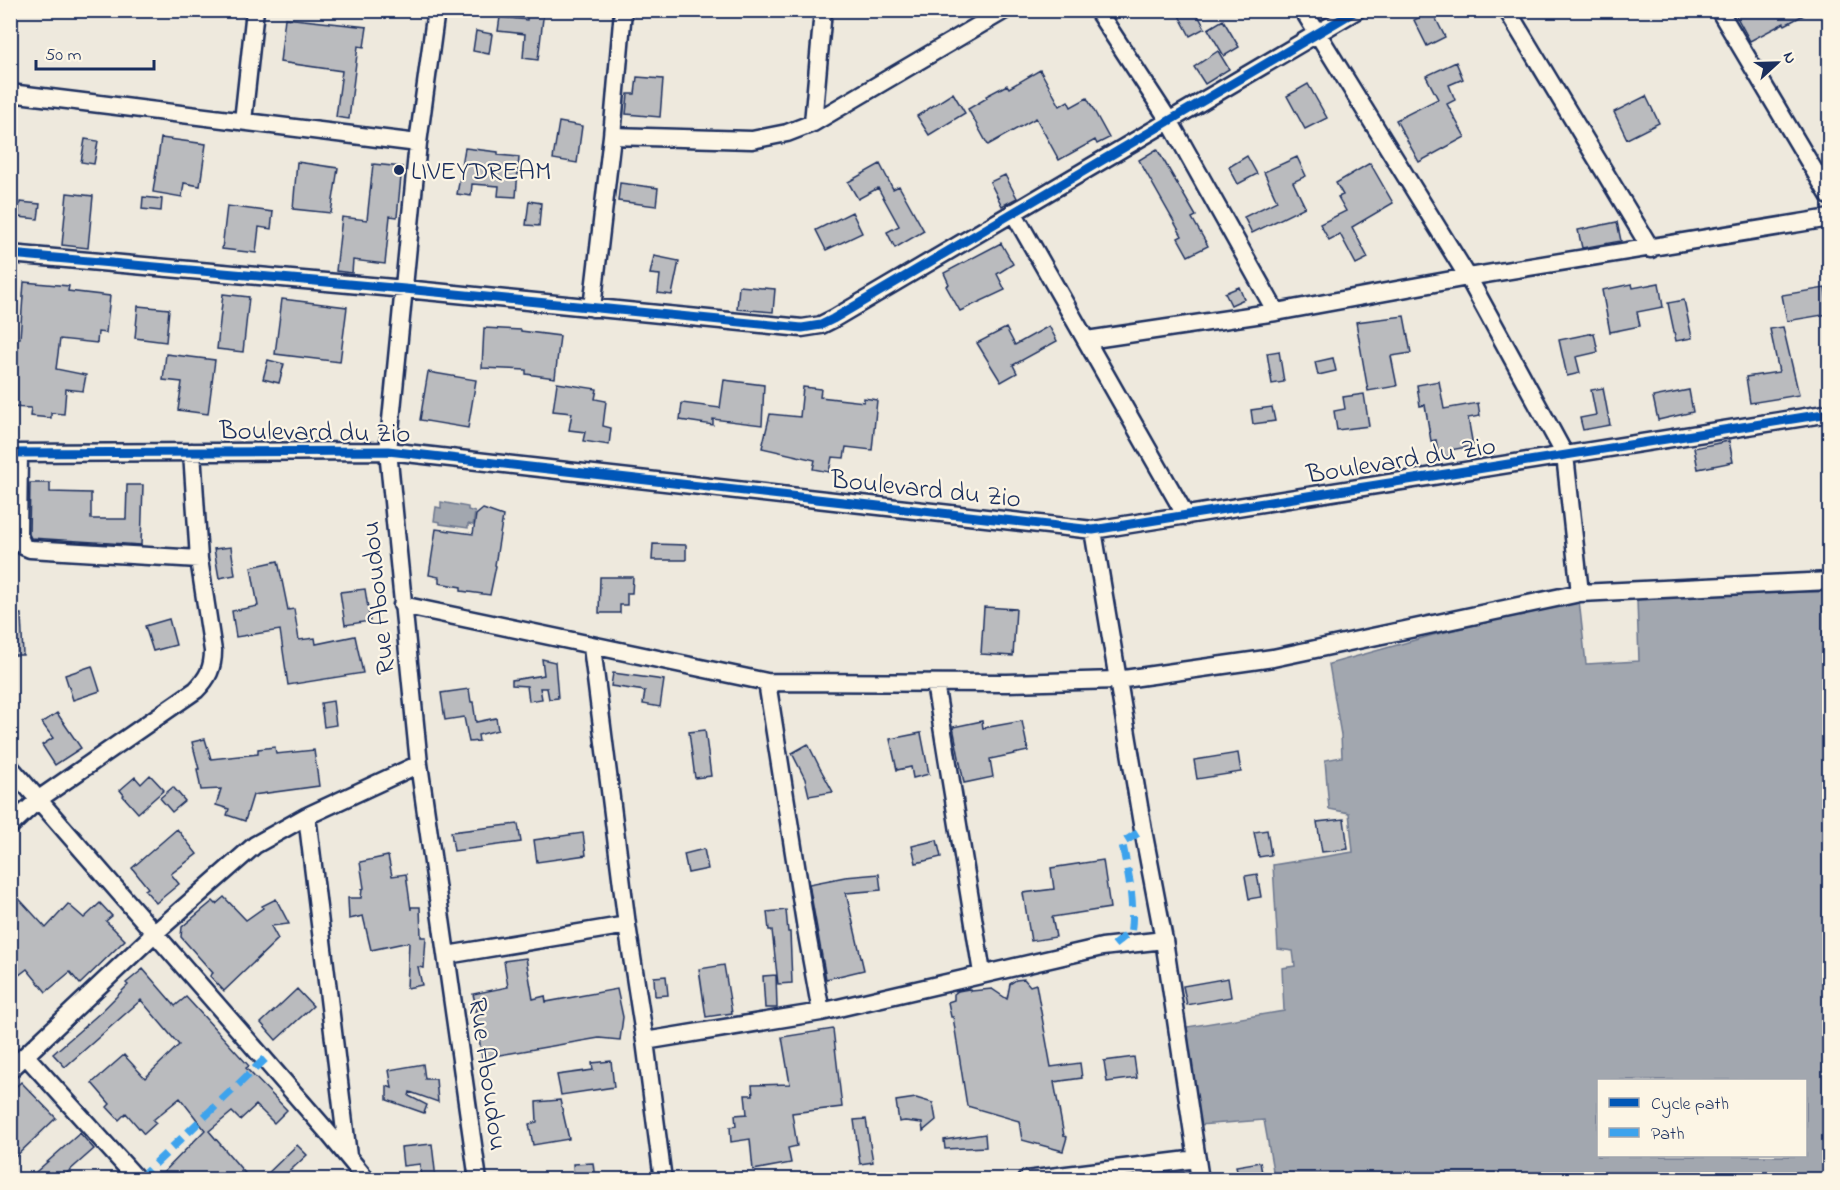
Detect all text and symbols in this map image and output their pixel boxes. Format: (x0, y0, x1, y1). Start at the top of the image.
scale bar (36, 33, 154, 71)
north arrow (1747, 33, 1807, 93)
text: 50 m (45, 43, 82, 69)
text: N (1776, 49, 1802, 68)
place label: LIVEYDREAM (411, 153, 551, 192)
marker: LIVEYDREAM (392, 163, 406, 177)
street label: Boulevard du Zio (218, 412, 411, 455)
street label: Boulevard du Zio (1303, 427, 1499, 496)
street label: Boulevard du Zio (828, 461, 1023, 520)
street label: Rue Aboudou (352, 519, 407, 676)
street label: Rue Aboudou (456, 995, 517, 1153)
legend (1597, 1079, 1807, 1157)
text: Cycle path (1651, 1092, 1729, 1118)
text: Path (1651, 1122, 1685, 1148)

